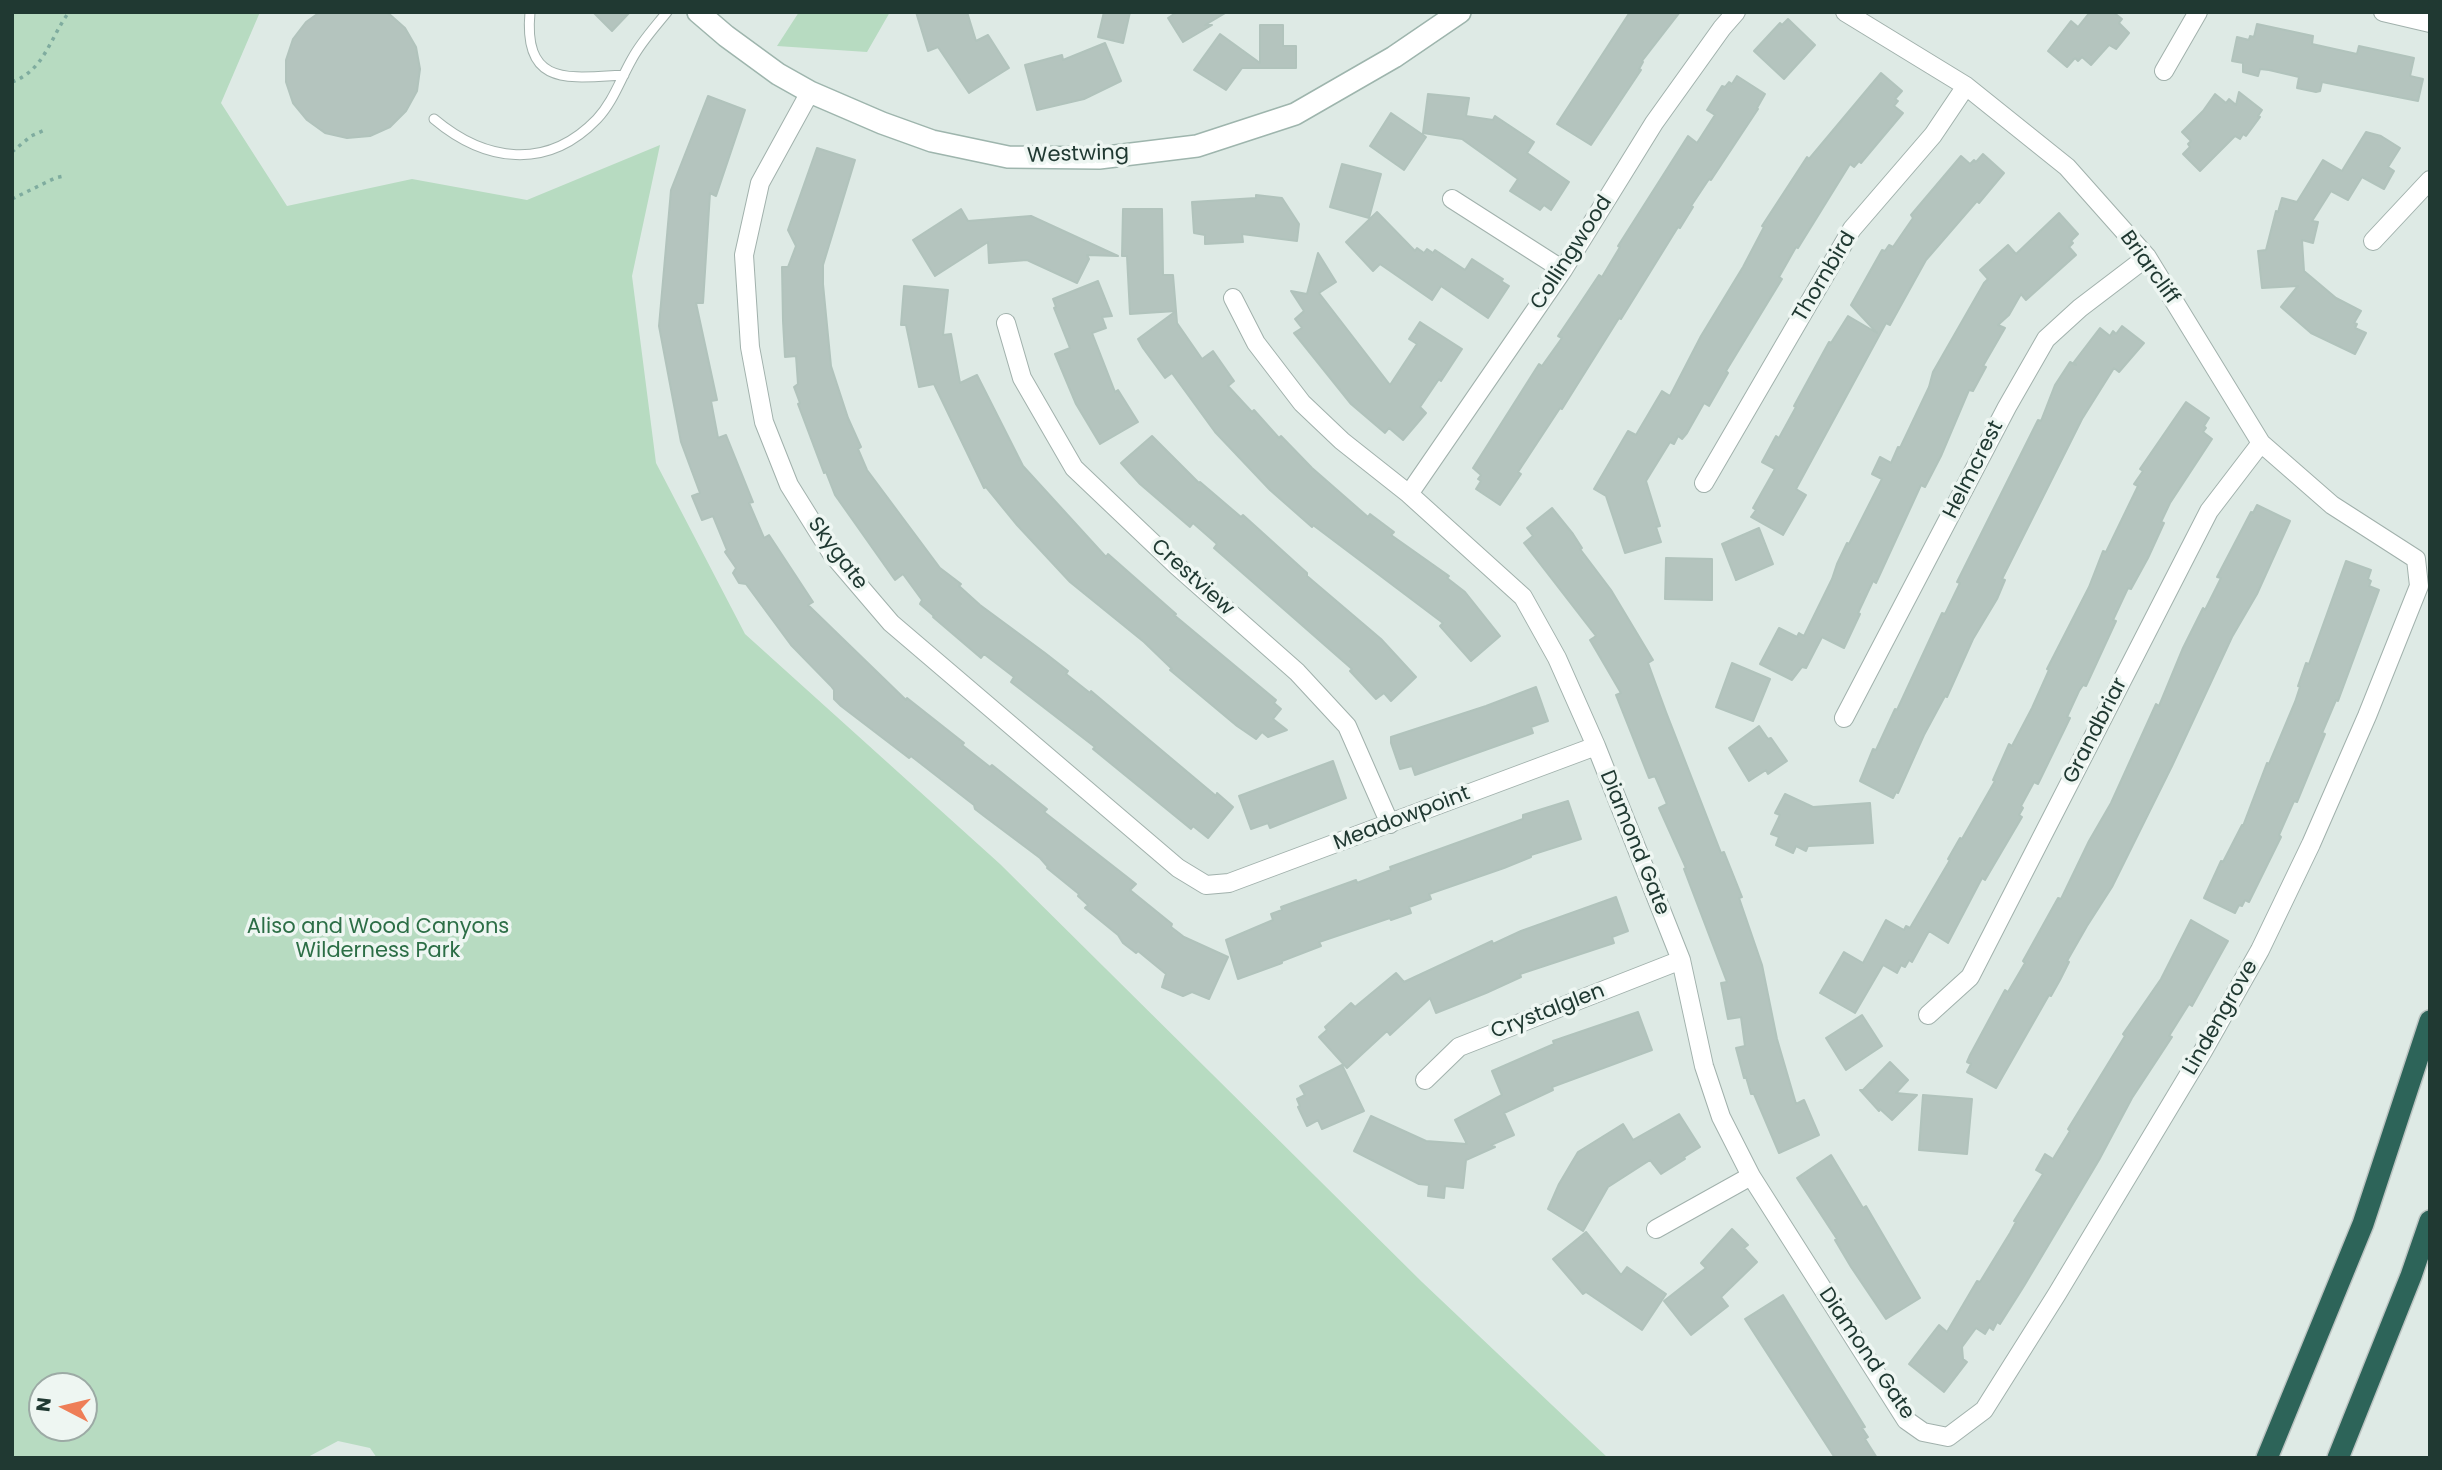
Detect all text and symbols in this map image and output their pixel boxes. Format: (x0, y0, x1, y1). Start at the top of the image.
street label: Westwing (1027, 141, 1129, 169)
street label: Collingwood (1526, 191, 1618, 315)
street label: Briarcliff (2114, 226, 2184, 310)
street label: Thornbird (1788, 227, 1862, 327)
street label: Helmcrest (1939, 417, 2009, 523)
street label: Skygate (802, 513, 872, 595)
street label: Crestview (1145, 534, 1239, 622)
street label: Grandbriar (2059, 674, 2133, 788)
street label: Diamond Gate (1594, 767, 1674, 919)
street label: Meadowpoint (1330, 781, 1474, 857)
park label: Aliso and Wood Canyons Wilderness Park (247, 915, 509, 965)
street label: Lindengrove (2178, 956, 2264, 1080)
street label: Crystalglen (1488, 979, 1608, 1045)
street label: Diamond Gate (1813, 1283, 1919, 1425)
north arrow (28, 1372, 98, 1442)
text: N (29, 1396, 58, 1413)

